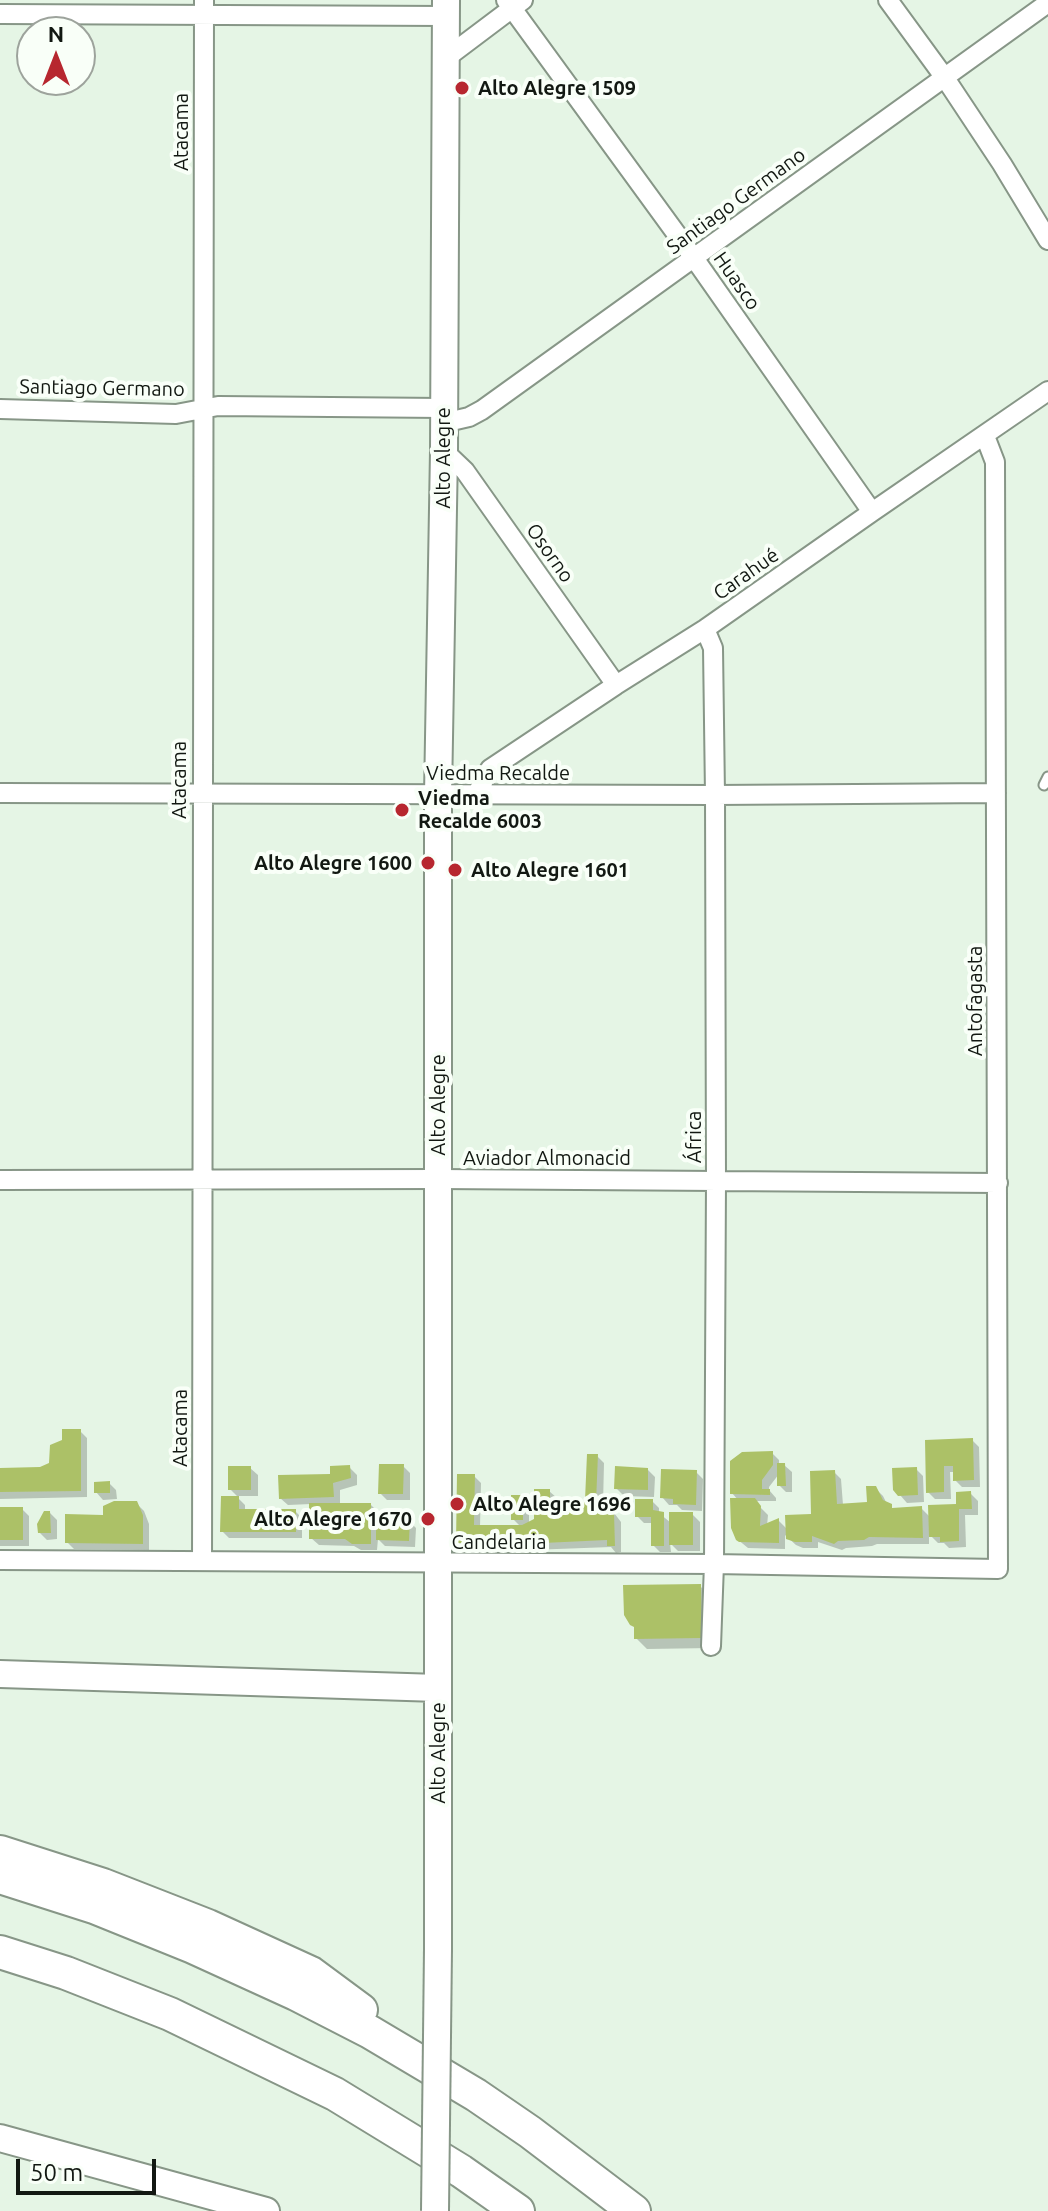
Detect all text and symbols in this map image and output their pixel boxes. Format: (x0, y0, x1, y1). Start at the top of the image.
north arrow (16, 16, 96, 96)
text: N (48, 21, 64, 46)
place label: Alto Alegre 1509 (478, 76, 636, 100)
marker: Alto Alegre 1509 (453, 79, 471, 97)
street label: Atacama (169, 93, 193, 171)
street label: Santiago Germano (662, 143, 810, 259)
street label: Huasco (708, 247, 766, 315)
street label: Santiago Germano (19, 375, 185, 401)
street label: Alto Alegre (431, 407, 455, 509)
street label: Osorno (521, 519, 579, 587)
street label: Carahué (709, 543, 783, 605)
street label: Atacama (167, 741, 191, 819)
street label: Viedma Recalde (426, 761, 570, 785)
place label: Viedma Recalde 6003 (418, 786, 542, 833)
marker: Viedma Recalde 6003 (393, 801, 411, 819)
place label: Alto Alegre 1600 (254, 851, 412, 875)
marker: Alto Alegre 1600 (419, 854, 437, 872)
place label: Alto Alegre 1601 (471, 858, 629, 882)
marker: Alto Alegre 1601 (446, 861, 464, 879)
street label: Antofagasta (963, 946, 987, 1056)
street label: Alto Alegre (426, 1054, 450, 1156)
street label: África (682, 1111, 706, 1163)
street label: Aviador Almonacid (463, 1146, 631, 1170)
street label: Atacama (168, 1389, 192, 1467)
place label: Alto Alegre 1696 (473, 1492, 631, 1516)
marker: Alto Alegre 1696 (448, 1495, 466, 1513)
place label: Alto Alegre 1670 (254, 1507, 412, 1531)
marker: Alto Alegre 1670 (419, 1510, 437, 1528)
street label: Candelaria (452, 1530, 546, 1554)
street label: Alto Alegre (426, 1702, 450, 1804)
scale bar (20, 2143, 160, 2193)
text: 50 m (30, 2159, 83, 2186)

